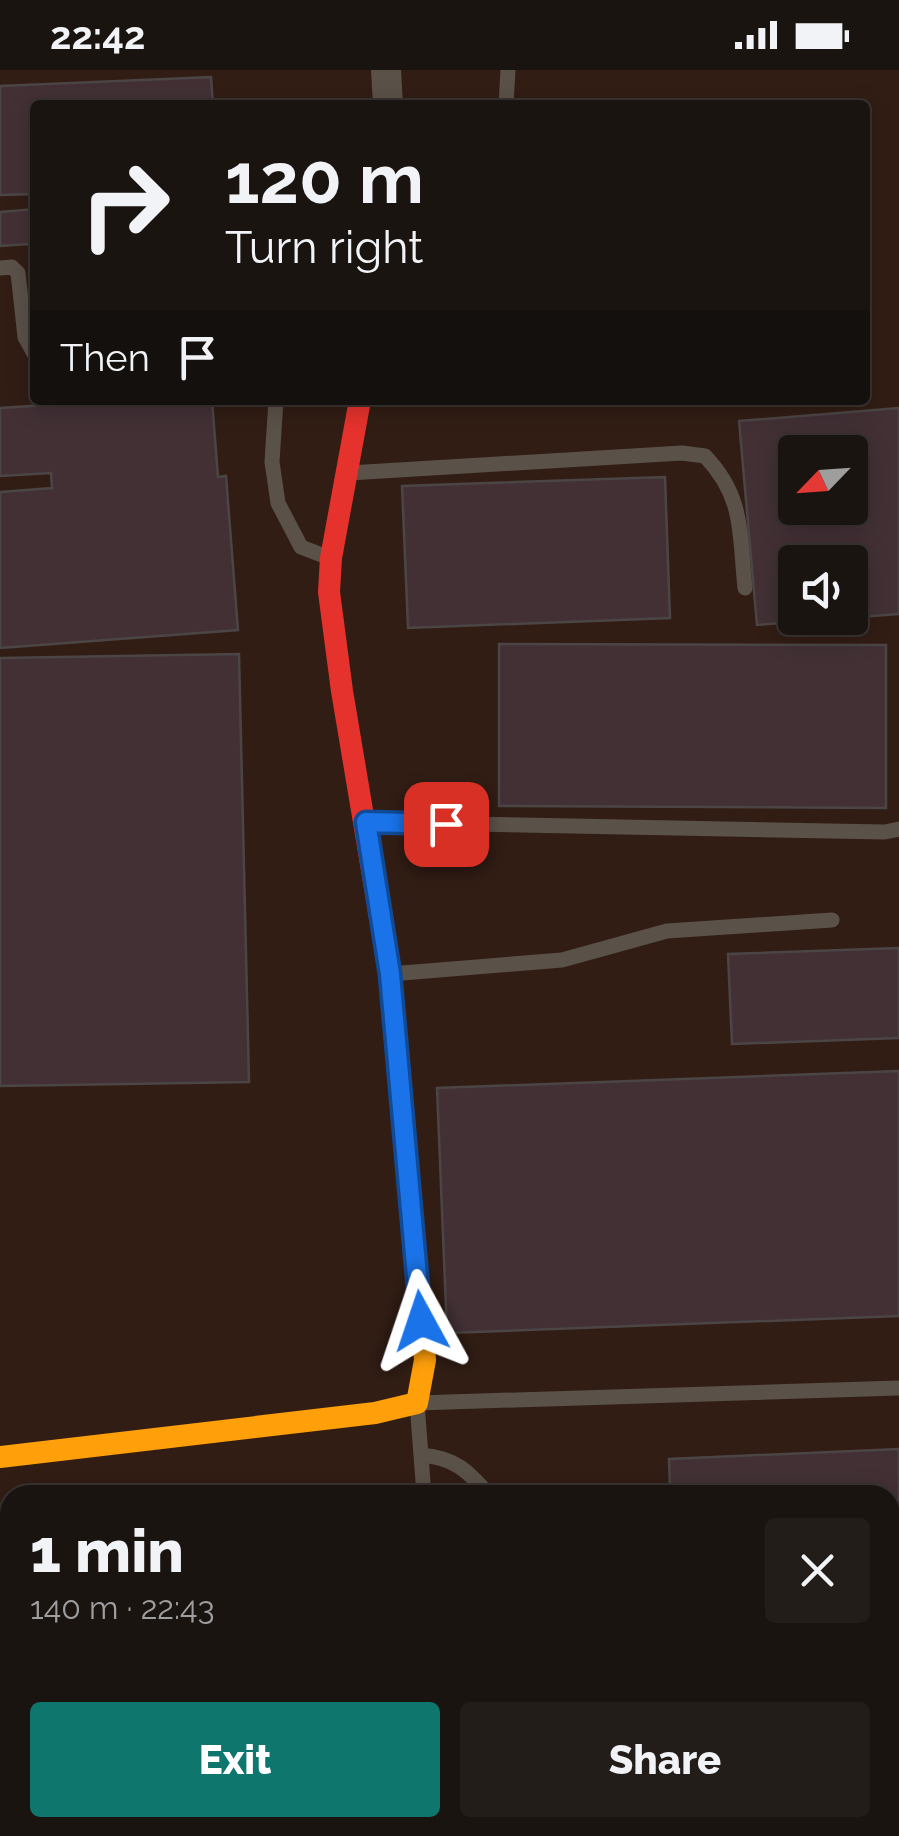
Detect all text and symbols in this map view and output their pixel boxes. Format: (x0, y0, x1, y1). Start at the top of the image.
text: 22:42 (50, 13, 145, 58)
text: 120 m (225, 137, 424, 219)
icon: right (60, 140, 190, 270)
text: Turn right (225, 221, 423, 274)
icon: arrive (170, 330, 225, 385)
text: Then (60, 335, 150, 380)
north arrow (778, 435, 868, 525)
map controls (778, 435, 868, 635)
button: sound (778, 545, 868, 635)
pin (404, 782, 489, 867)
icon: arrive (419, 797, 474, 852)
position arrow (369, 1269, 473, 1373)
text: 1 min (30, 1516, 184, 1586)
button: close (765, 1518, 870, 1623)
text: 140 m · 22:43 (30, 1589, 215, 1626)
button: Exit (30, 1702, 440, 1817)
button: Share (460, 1702, 870, 1817)

